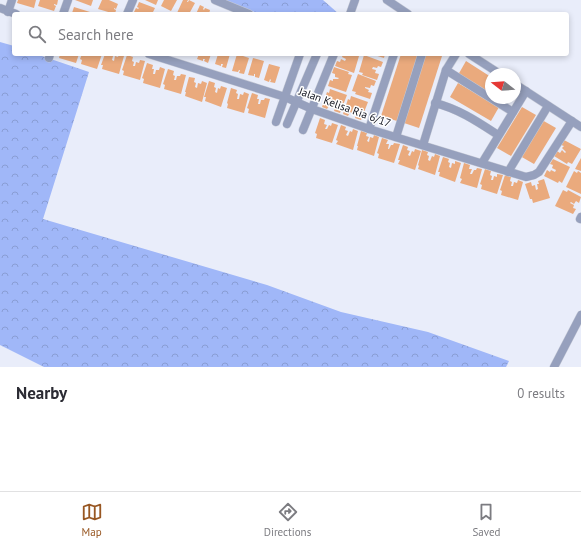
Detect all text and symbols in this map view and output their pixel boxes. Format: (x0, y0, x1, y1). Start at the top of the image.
search box (12, 12, 569, 56)
icon: search (26, 23, 48, 45)
text: Search here (58, 25, 134, 44)
north arrow (485, 68, 521, 104)
street label: Jalan Kelisa Ria 6/17 (296, 83, 393, 130)
text: Nearby (16, 382, 67, 404)
text: 0 results (517, 385, 565, 402)
tab: Map (81, 501, 103, 539)
tab: Directions (264, 501, 311, 539)
tab: Saved (472, 501, 500, 539)

